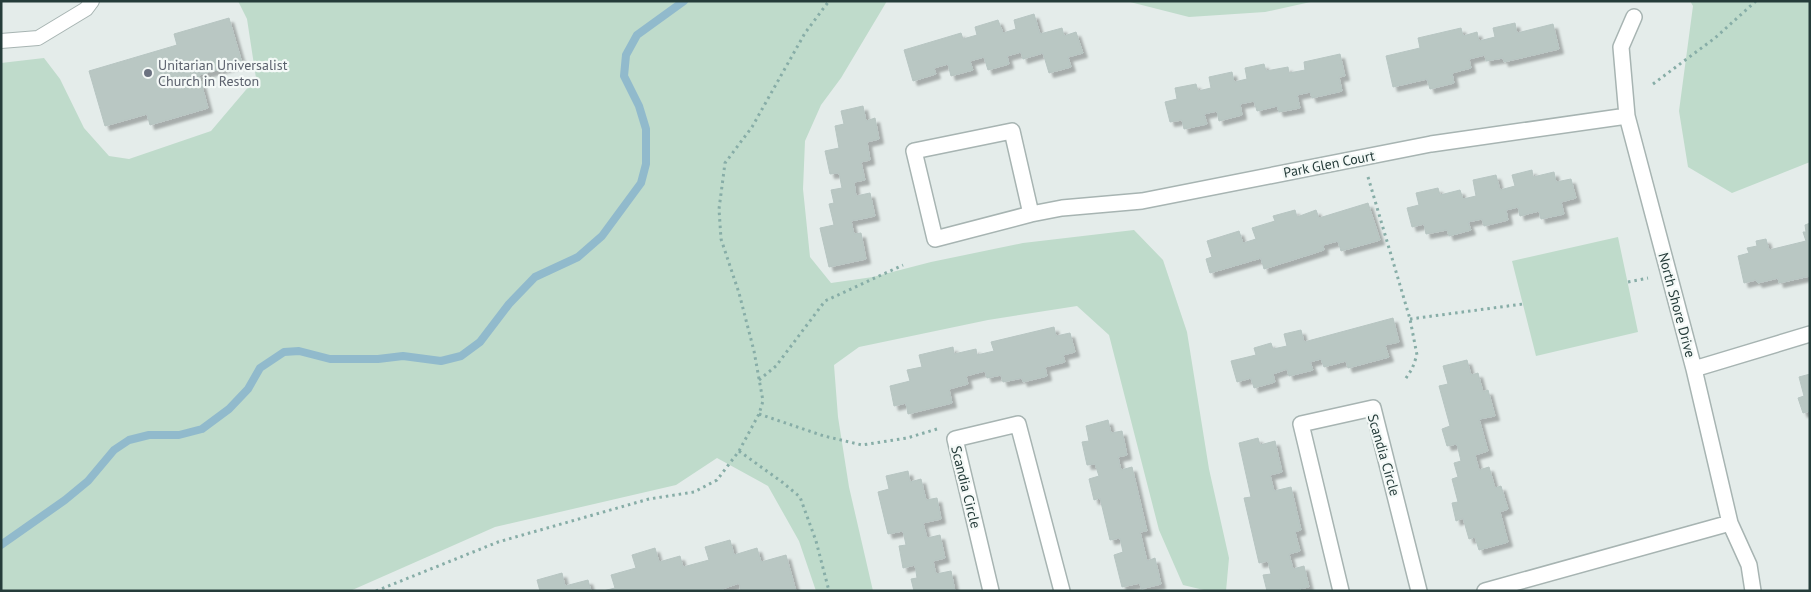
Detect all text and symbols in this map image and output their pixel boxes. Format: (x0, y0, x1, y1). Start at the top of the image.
place label: Unitarian Universalist Church in Reston (158, 56, 288, 90)
marker: Unitarian Universalist Church in Reston (142, 67, 154, 79)
street label: Park Glen Court (1282, 146, 1376, 182)
street label: North Shore Drive (1654, 251, 1700, 359)
street label: Scandia Circle (1364, 412, 1404, 498)
street label: Scandia Circle (947, 444, 985, 530)

